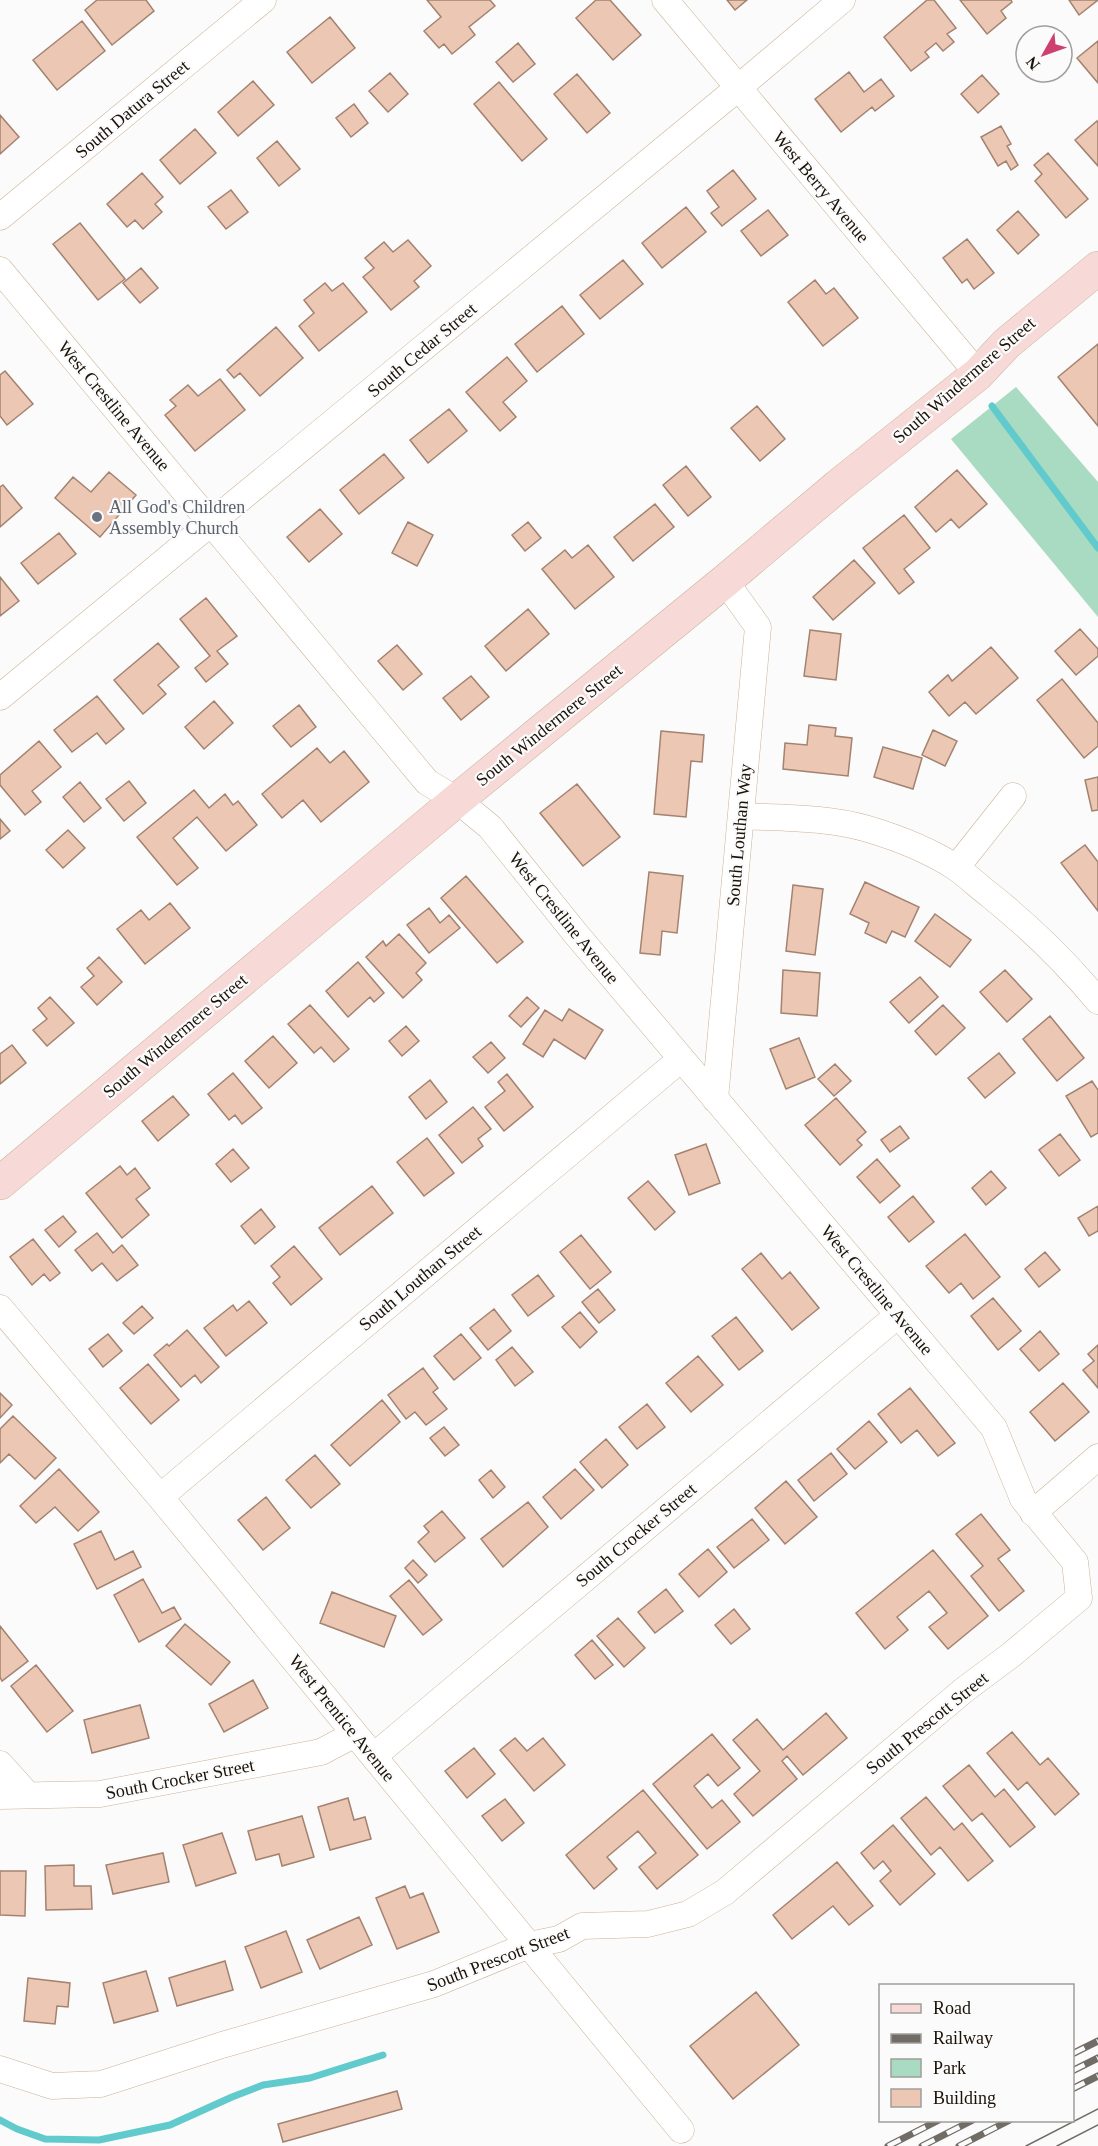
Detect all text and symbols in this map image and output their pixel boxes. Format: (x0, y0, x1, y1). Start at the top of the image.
north arrow (1014, 24, 1074, 84)
text: N (1022, 53, 1043, 73)
street label: South Datura Street (71, 56, 193, 162)
street label: West Berry Avenue (769, 127, 873, 247)
street label: South Cedar Street (363, 299, 481, 401)
street label: South Windermere Street (889, 313, 1039, 447)
street label: West Crestline Avenue (54, 337, 174, 475)
place label: All God's Children Assembly Church (109, 497, 245, 538)
marker: All God's Children Assembly Church (90, 510, 104, 524)
street label: South Windermere Street (472, 660, 626, 790)
street label: South Louthan Way (723, 763, 755, 907)
street label: West Crestline Avenue (505, 848, 623, 988)
street label: South Windermere Street (99, 970, 251, 1102)
street label: South Louthan Street (355, 1221, 485, 1335)
street label: West Crestline Avenue (817, 1221, 937, 1359)
street label: South Crocker Street (572, 1479, 700, 1591)
street label: West Prentice Avenue (285, 1651, 399, 1785)
street label: South Prescott Street (862, 1668, 992, 1778)
street label: South Crocker Street (104, 1755, 256, 1803)
street label: South Prescott Street (424, 1923, 572, 1995)
legend (879, 1984, 1074, 2122)
text: Road (933, 1998, 971, 2018)
text: Railway (933, 2028, 993, 2048)
text: Park (933, 2058, 966, 2078)
text: Building (933, 2088, 996, 2108)

